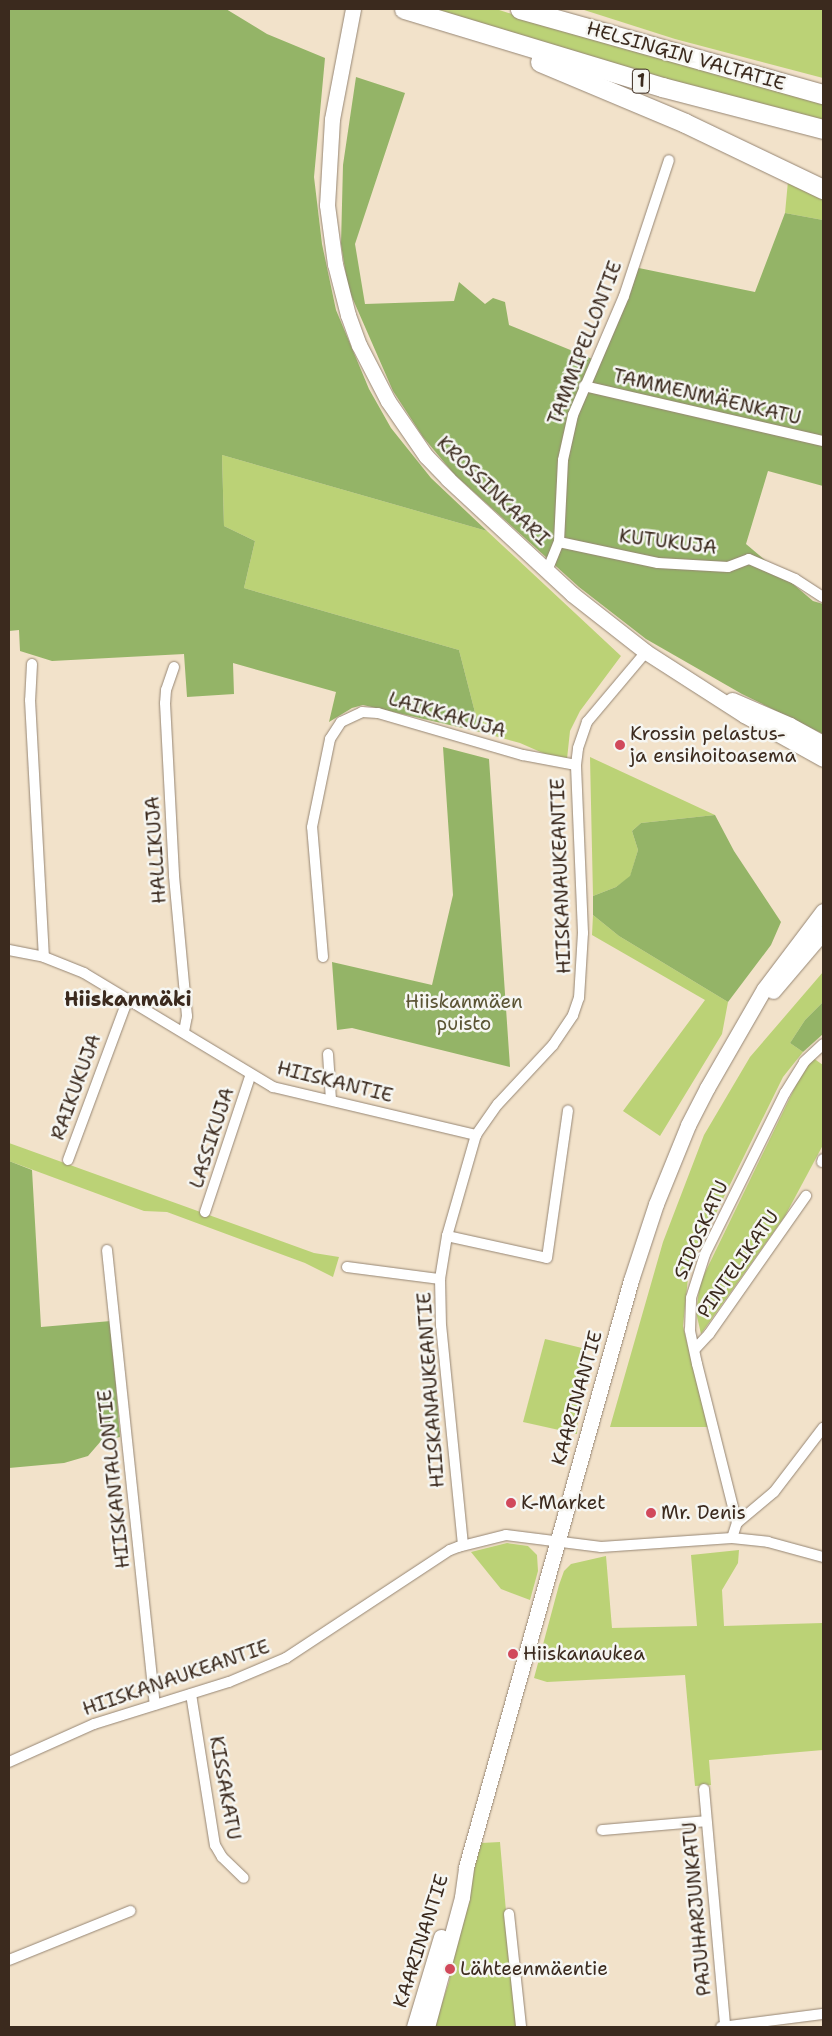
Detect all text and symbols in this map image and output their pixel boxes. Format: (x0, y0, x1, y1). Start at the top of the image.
street label: HELSINGIN VALTATIE (584, 17, 788, 95)
road number: 1 (631, 66, 651, 96)
street label: TAMMIPELLONTIE (543, 258, 627, 428)
street label: TAMMENMÄENKATU (611, 364, 803, 430)
street label: KROSSINKAARI (432, 432, 554, 550)
street label: KUTUKUJA (618, 525, 718, 559)
street label: LAIKKAKUJA (386, 687, 508, 743)
place label: Krossin pelastus- ja ensihoitoasema (630, 723, 796, 767)
marker: Krossin pelastus- ja ensihoitoasema (614, 739, 626, 751)
street label: HIISKANAUKEANTIE (546, 778, 576, 974)
street label: HALLIKUJA (141, 795, 171, 905)
district label: Hiiskanmäki (64, 987, 192, 1011)
park label: Hiiskanmäen puisto (405, 991, 523, 1035)
street label: RAIKUKUJA (46, 1031, 106, 1143)
street label: HIISKANTIE (275, 1057, 395, 1107)
street label: LASSIKUJA (185, 1085, 239, 1191)
street label: SIDOSKATU (669, 1177, 733, 1283)
street label: PINTELIKATU (692, 1206, 784, 1322)
street label: HIISKANAUKEANTIE (413, 1291, 449, 1489)
street label: KAARINANTIE (547, 1328, 607, 1468)
street label: HIISKANTALONTIE (93, 1388, 135, 1570)
place label: K-Market (521, 1492, 606, 1514)
marker: K-Market (505, 1497, 517, 1509)
place label: Mr. Denis (661, 1502, 746, 1524)
marker: Mr. Denis (645, 1507, 657, 1519)
street label: HIISKANAUKEANTIE (80, 1635, 272, 1721)
place label: Hiiskanaukea (523, 1643, 645, 1665)
marker: Hiiskanaukea (507, 1648, 519, 1660)
street label: KISSAKATU (205, 1734, 245, 1842)
street label: PAJUHARJUNKATU (678, 1821, 716, 1997)
street label: KAARINANTIE (389, 1871, 453, 2011)
place label: Lähteenmäentie (460, 1958, 608, 1980)
marker: Lähteenmäentie (444, 1963, 456, 1975)

